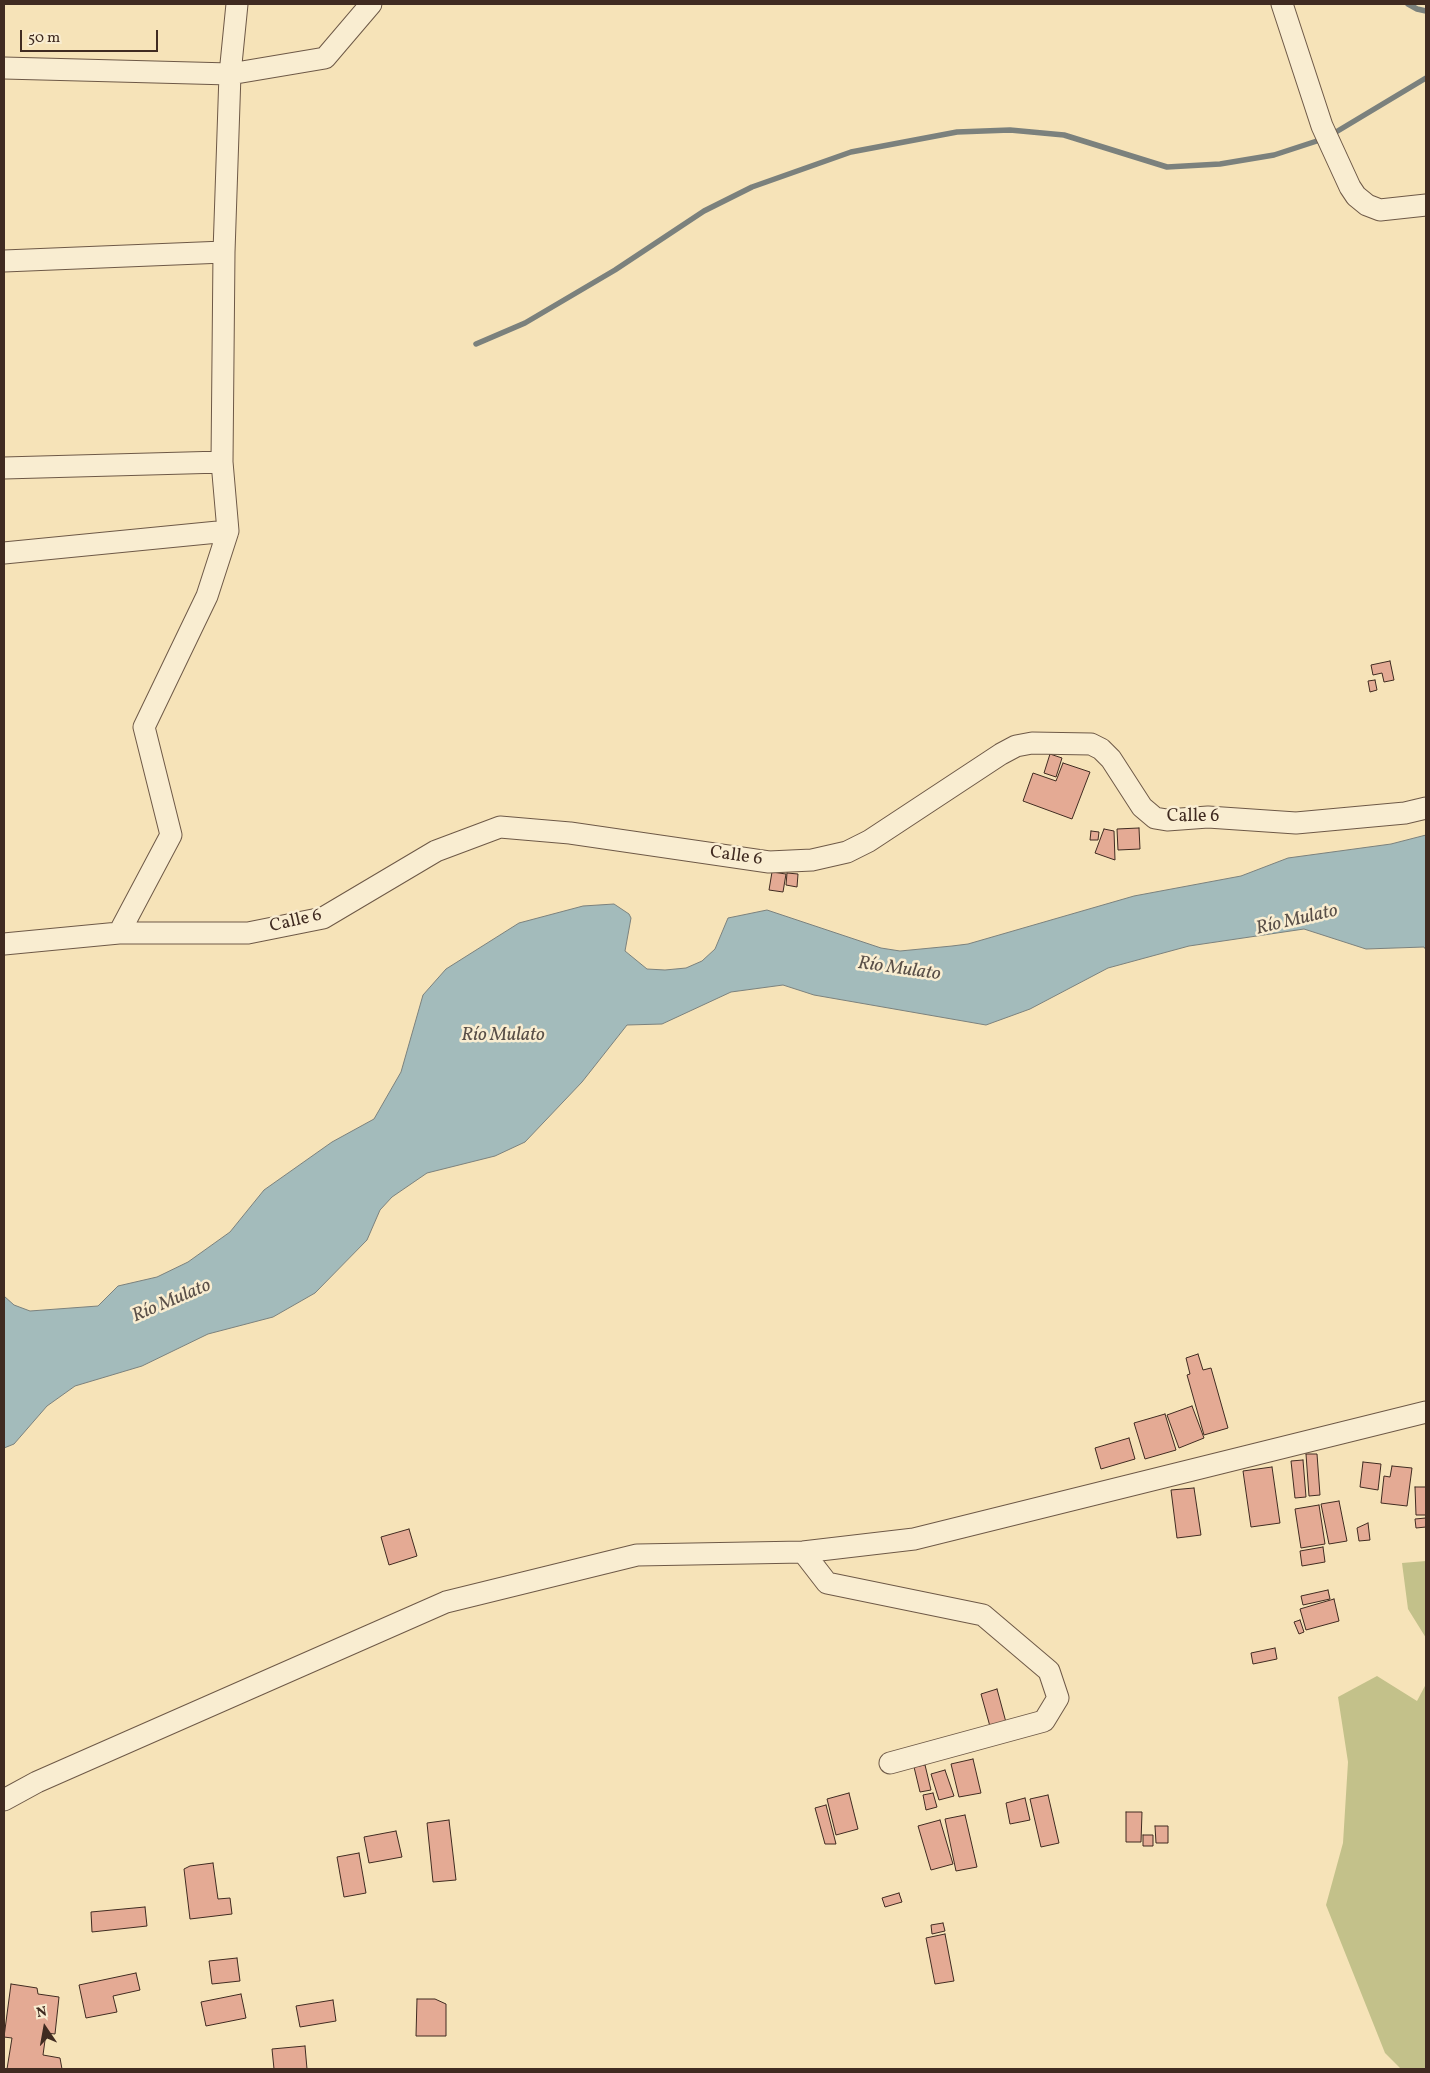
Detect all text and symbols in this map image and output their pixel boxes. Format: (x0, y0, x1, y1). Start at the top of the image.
scale bar (22, 20, 160, 52)
text: 50 m (28, 28, 60, 49)
street label: Calle 6 (1167, 807, 1219, 829)
street label: Calle 6 (708, 843, 764, 871)
water label: Río Mulato (1254, 901, 1340, 941)
street label: Calle 6 (268, 906, 324, 938)
water label: Río Mulato (856, 953, 942, 987)
water label: Río Mulato (461, 1026, 545, 1048)
water label: Río Mulato (129, 1275, 215, 1329)
text: N (35, 2002, 49, 2023)
north arrow (20, 2003, 70, 2053)

